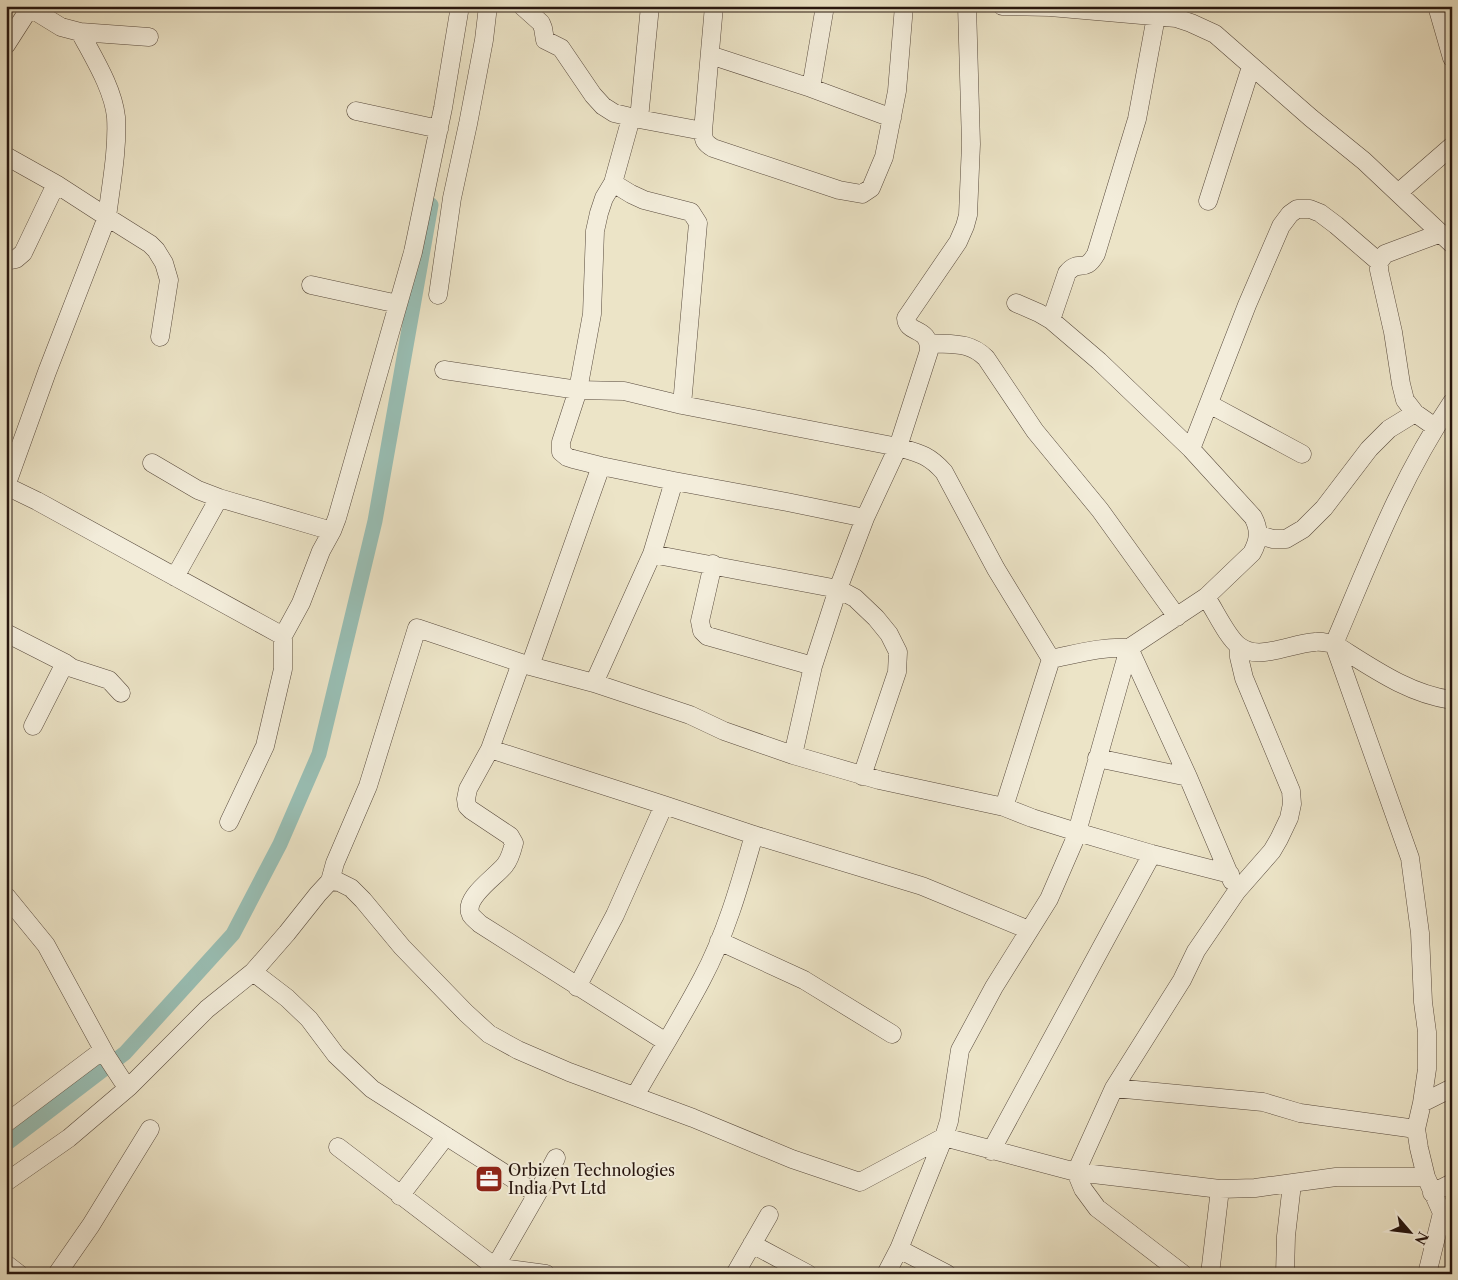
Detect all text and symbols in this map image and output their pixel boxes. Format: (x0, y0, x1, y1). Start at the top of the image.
place label: Orbizen Technologies India Pvt Ltd (508, 1160, 675, 1198)
office icon: Orbizen Technologies India Pvt Ltd (474, 1164, 504, 1194)
north arrow (1386, 1208, 1436, 1258)
text: N (1411, 1229, 1432, 1248)

